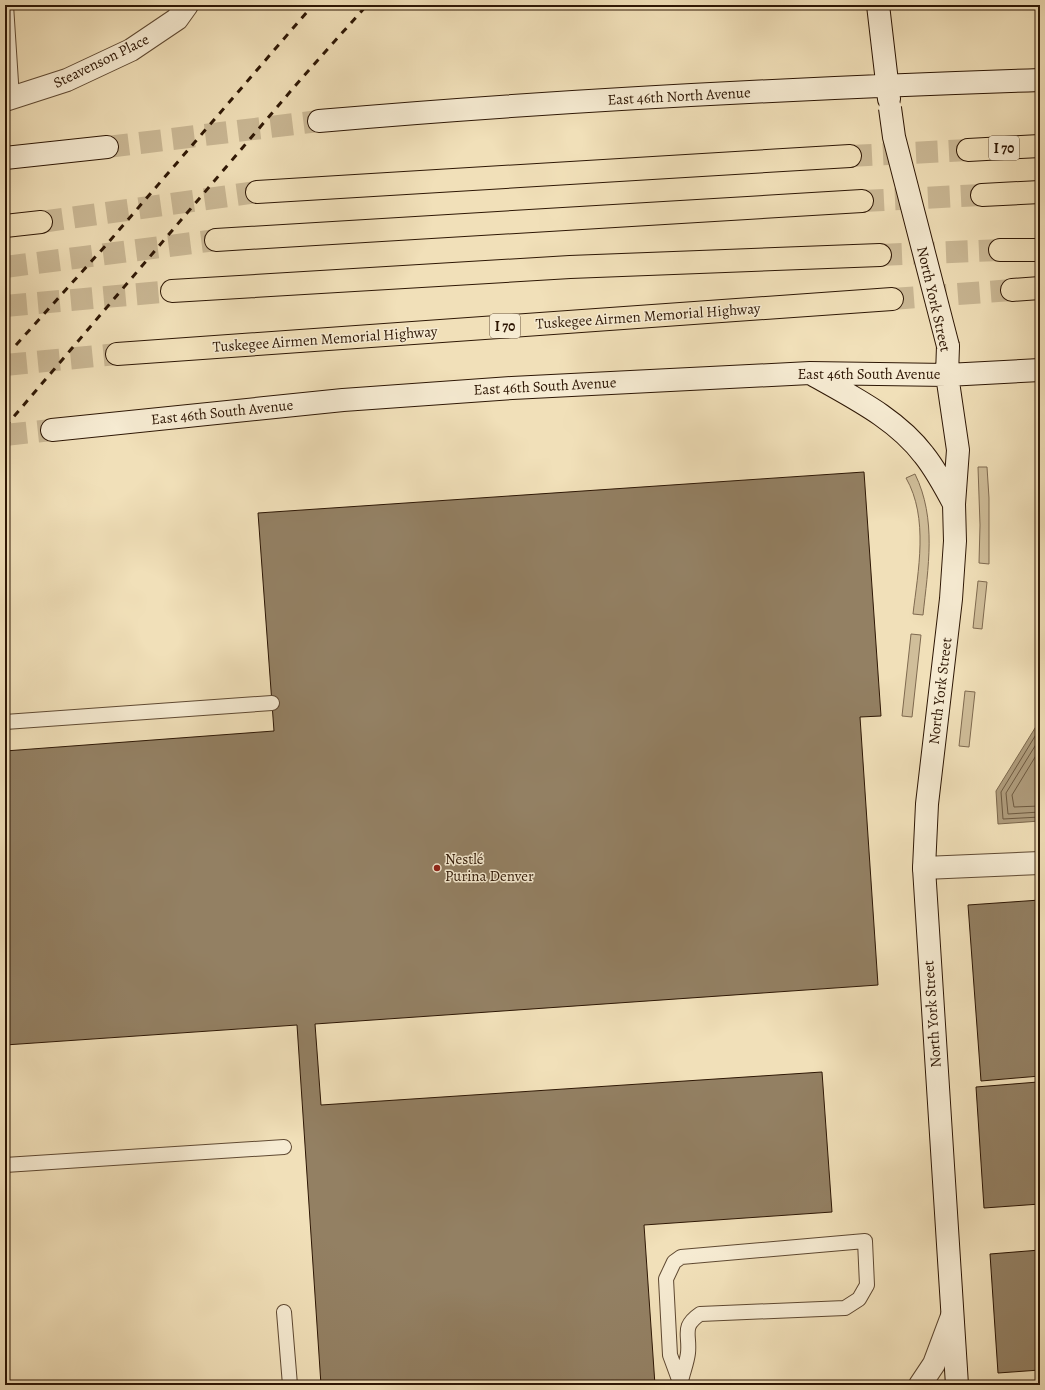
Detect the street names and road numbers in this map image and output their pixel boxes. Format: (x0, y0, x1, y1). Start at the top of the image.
street label: Steavenson Place (50, 29, 152, 93)
street label: East 46th North Avenue (607, 82, 751, 110)
road number: I 70 (989, 136, 1019, 160)
street label: North York Street (912, 244, 956, 354)
street label: Tuskegee Airmen Memorial Highway (535, 298, 761, 334)
road number: I 70 (490, 314, 520, 338)
street label: Tuskegee Airmen Memorial Highway (212, 321, 438, 357)
street label: East 46th South Avenue (798, 364, 941, 384)
street label: East 46th South Avenue (473, 372, 617, 400)
street label: East 46th South Avenue (150, 395, 294, 429)
street label: North York Street (924, 636, 956, 746)
street label: North York Street (918, 960, 946, 1068)

